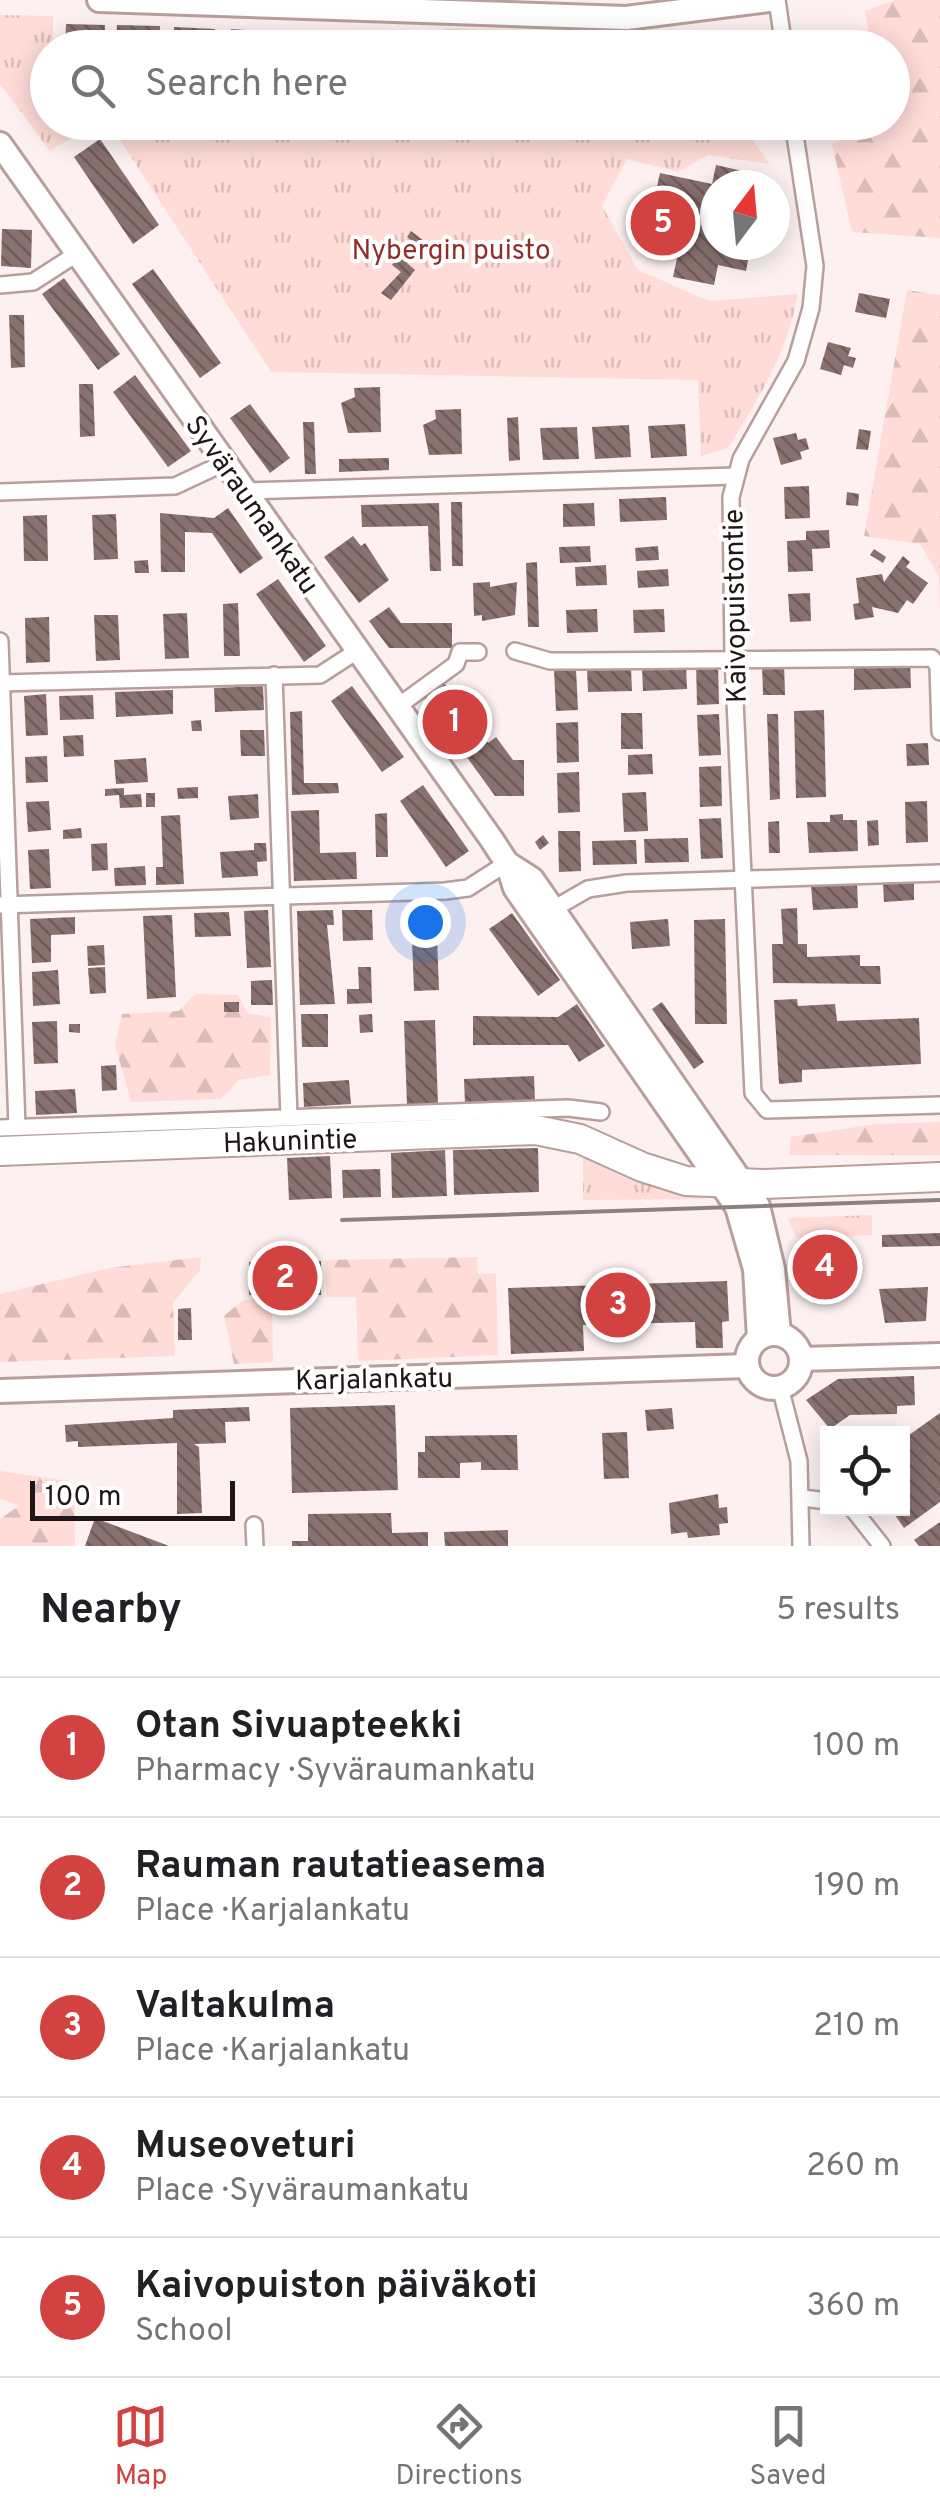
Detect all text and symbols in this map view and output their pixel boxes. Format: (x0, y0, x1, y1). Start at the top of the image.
search box (30, 30, 910, 140)
icon: search (65, 58, 120, 113)
text: Search here (145, 61, 348, 110)
north arrow (700, 170, 790, 260)
pin: 5 (630, 186, 696, 260)
park label: Nybergin puisto (351, 234, 551, 270)
street label: Syväraumankatu (176, 409, 326, 602)
street label: Kaivopuistontie (717, 508, 757, 703)
pin: 1 (422, 684, 488, 760)
your location (400, 897, 451, 948)
street label: Hakunintie (222, 1123, 358, 1163)
pin: 4 (792, 1230, 858, 1304)
pin: 2 (252, 1240, 318, 1316)
pin: 3 (586, 1268, 650, 1342)
street label: Karjalankatu (295, 1362, 453, 1400)
map controls (820, 1426, 910, 1516)
button: locate (820, 1426, 910, 1516)
scale bar (30, 1476, 235, 1520)
text: 100 m (45, 1480, 121, 1516)
text: Nearby (40, 1585, 182, 1638)
text: 5 results (776, 1591, 900, 1631)
text: Otan Sivuapteekki (135, 1703, 462, 1752)
text: 1 (66, 1727, 79, 1767)
text: 100 m (813, 1727, 900, 1767)
text: Pharmacy · Syväraumankatu (135, 1752, 536, 1792)
text: Rauman rautatieasema (135, 1843, 546, 1892)
text: 2 (63, 1867, 82, 1907)
text: 190 m (814, 1867, 900, 1907)
text: Place · Karjalankatu (135, 1892, 410, 1932)
text: Valtakulma (135, 1983, 335, 2032)
text: 3 (63, 2007, 82, 2047)
text: 210 m (813, 2007, 900, 2047)
text: Place · Karjalankatu (135, 2032, 410, 2072)
text: Museoveturi (135, 2123, 356, 2172)
text: 4 (62, 2147, 83, 2187)
text: 260 m (806, 2147, 900, 2187)
text: Place · Syväraumankatu (135, 2172, 470, 2212)
text: Kaivopuiston päiväkoti (135, 2263, 538, 2312)
text: 5 (63, 2287, 82, 2327)
text: 360 m (806, 2287, 900, 2327)
text: School (135, 2312, 233, 2352)
tab: Map (113, 2399, 168, 2495)
tab: Directions (395, 2399, 523, 2495)
tab: Saved (750, 2399, 827, 2495)

